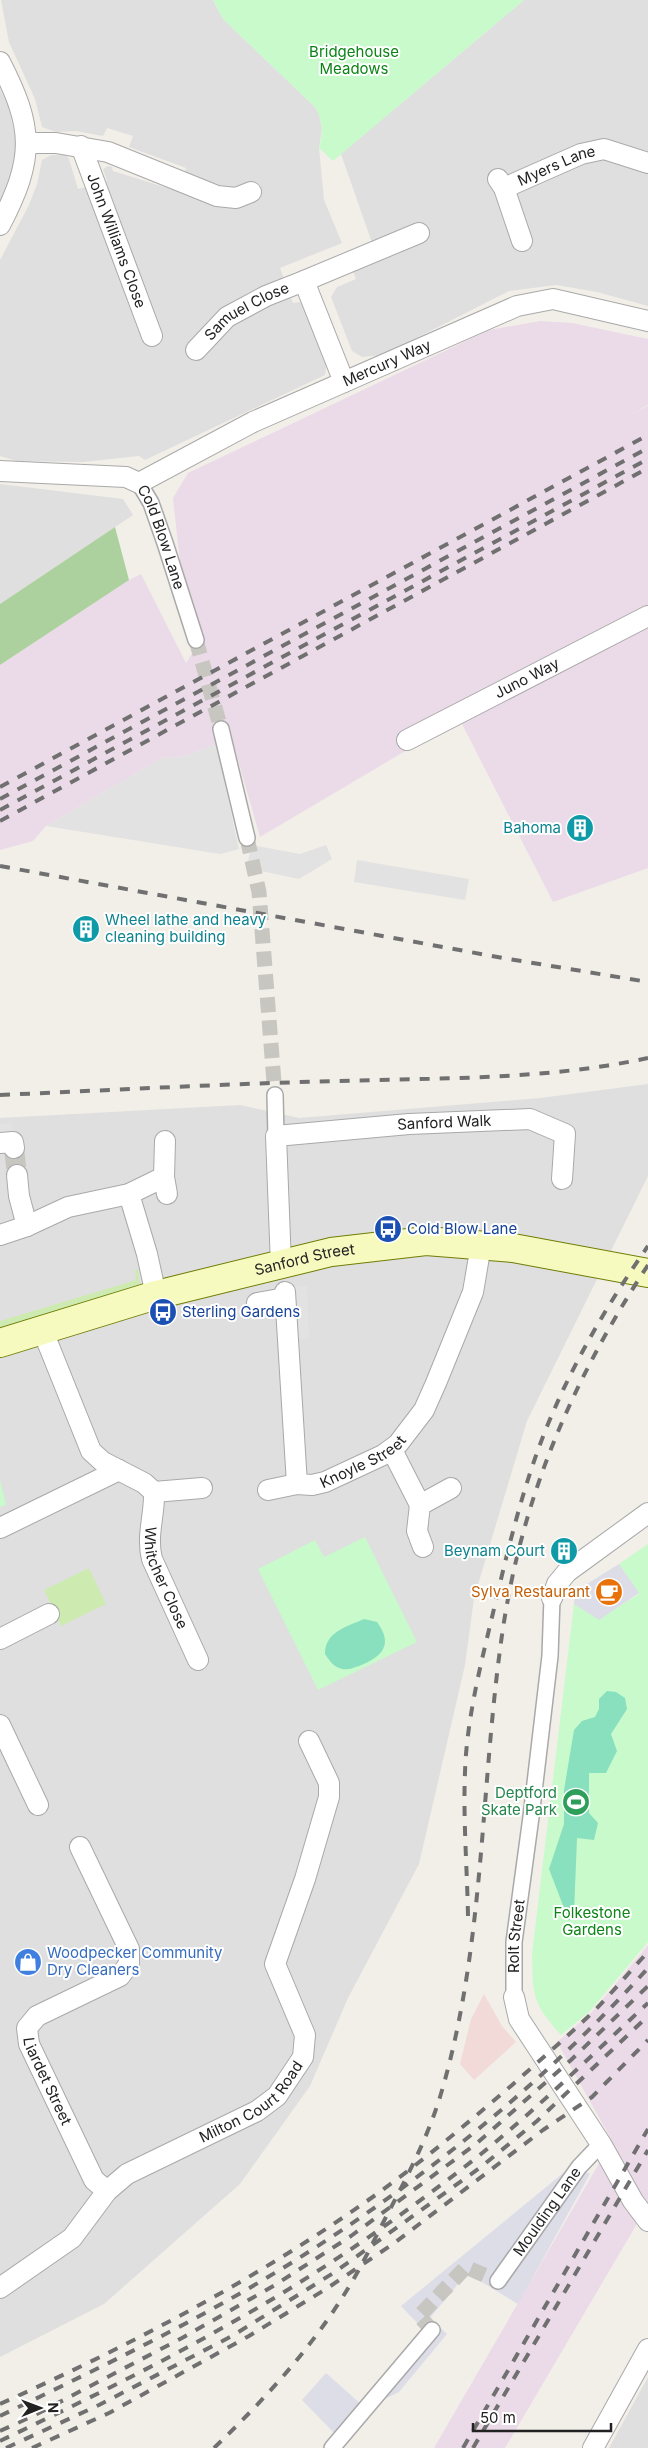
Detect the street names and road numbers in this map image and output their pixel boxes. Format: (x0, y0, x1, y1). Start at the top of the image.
street label: Myers Lane (514, 141, 597, 190)
street label: John Williams Close (83, 170, 151, 311)
street label: Samuel Close (200, 278, 292, 344)
street label: Mercury Way (340, 335, 434, 390)
street label: Cold Blow Lane (133, 481, 189, 592)
street label: Juno Way (491, 653, 563, 702)
street label: Sanford Walk (396, 1111, 493, 1134)
street label: Sanford Street (252, 1239, 356, 1279)
street label: Knoyle Street (317, 1431, 410, 1492)
street label: Whitcher Close (141, 1526, 193, 1632)
street label: Rolt Street (504, 1898, 529, 1973)
street label: Liardet Street (19, 2036, 76, 2128)
street label: Milton Court Road (196, 2057, 307, 2147)
street label: Moulding Lane (509, 2163, 585, 2260)

